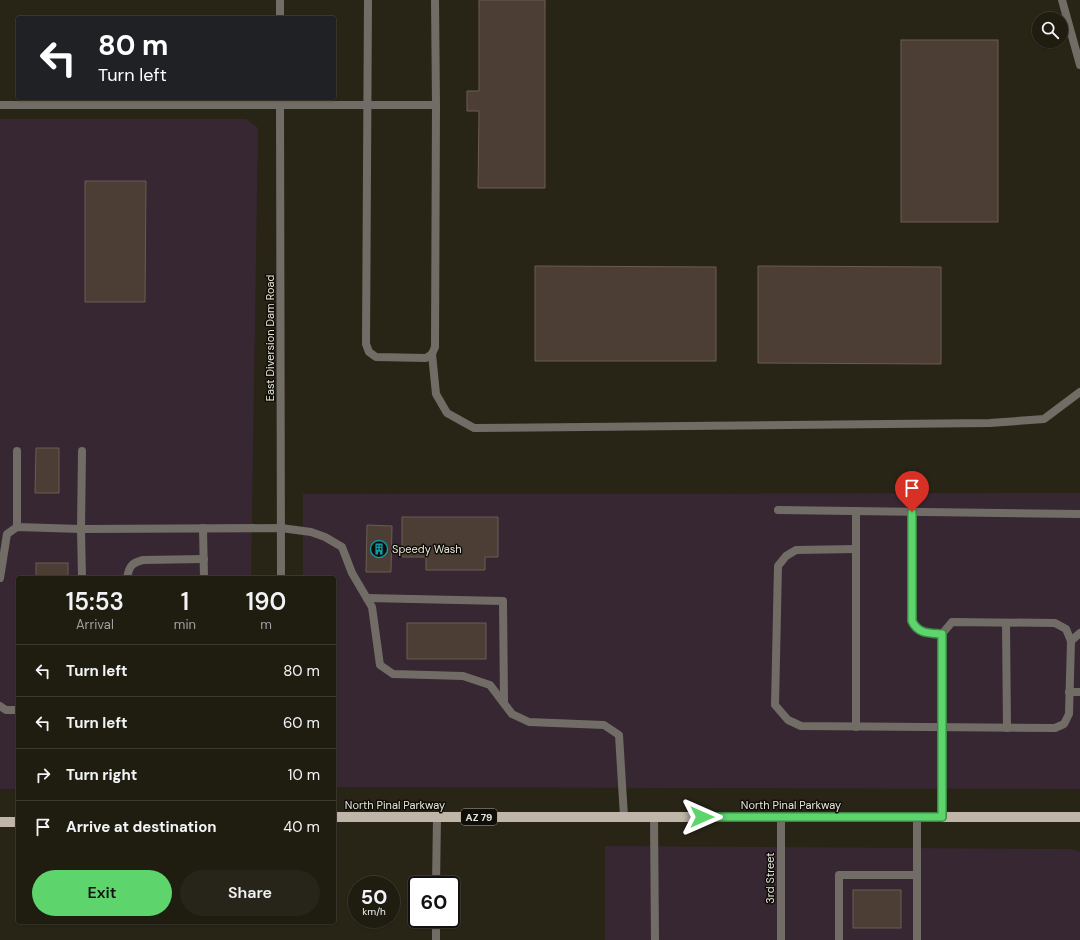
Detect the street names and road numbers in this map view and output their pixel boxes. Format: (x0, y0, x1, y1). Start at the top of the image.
street label: East Diversion Dam Road (263, 275, 277, 401)
street label: North Pinal Parkway (345, 798, 445, 812)
street label: North Pinal Parkway (741, 798, 841, 812)
road number: AZ 79 (461, 809, 497, 825)
street label: 3rd Street (763, 852, 777, 904)

